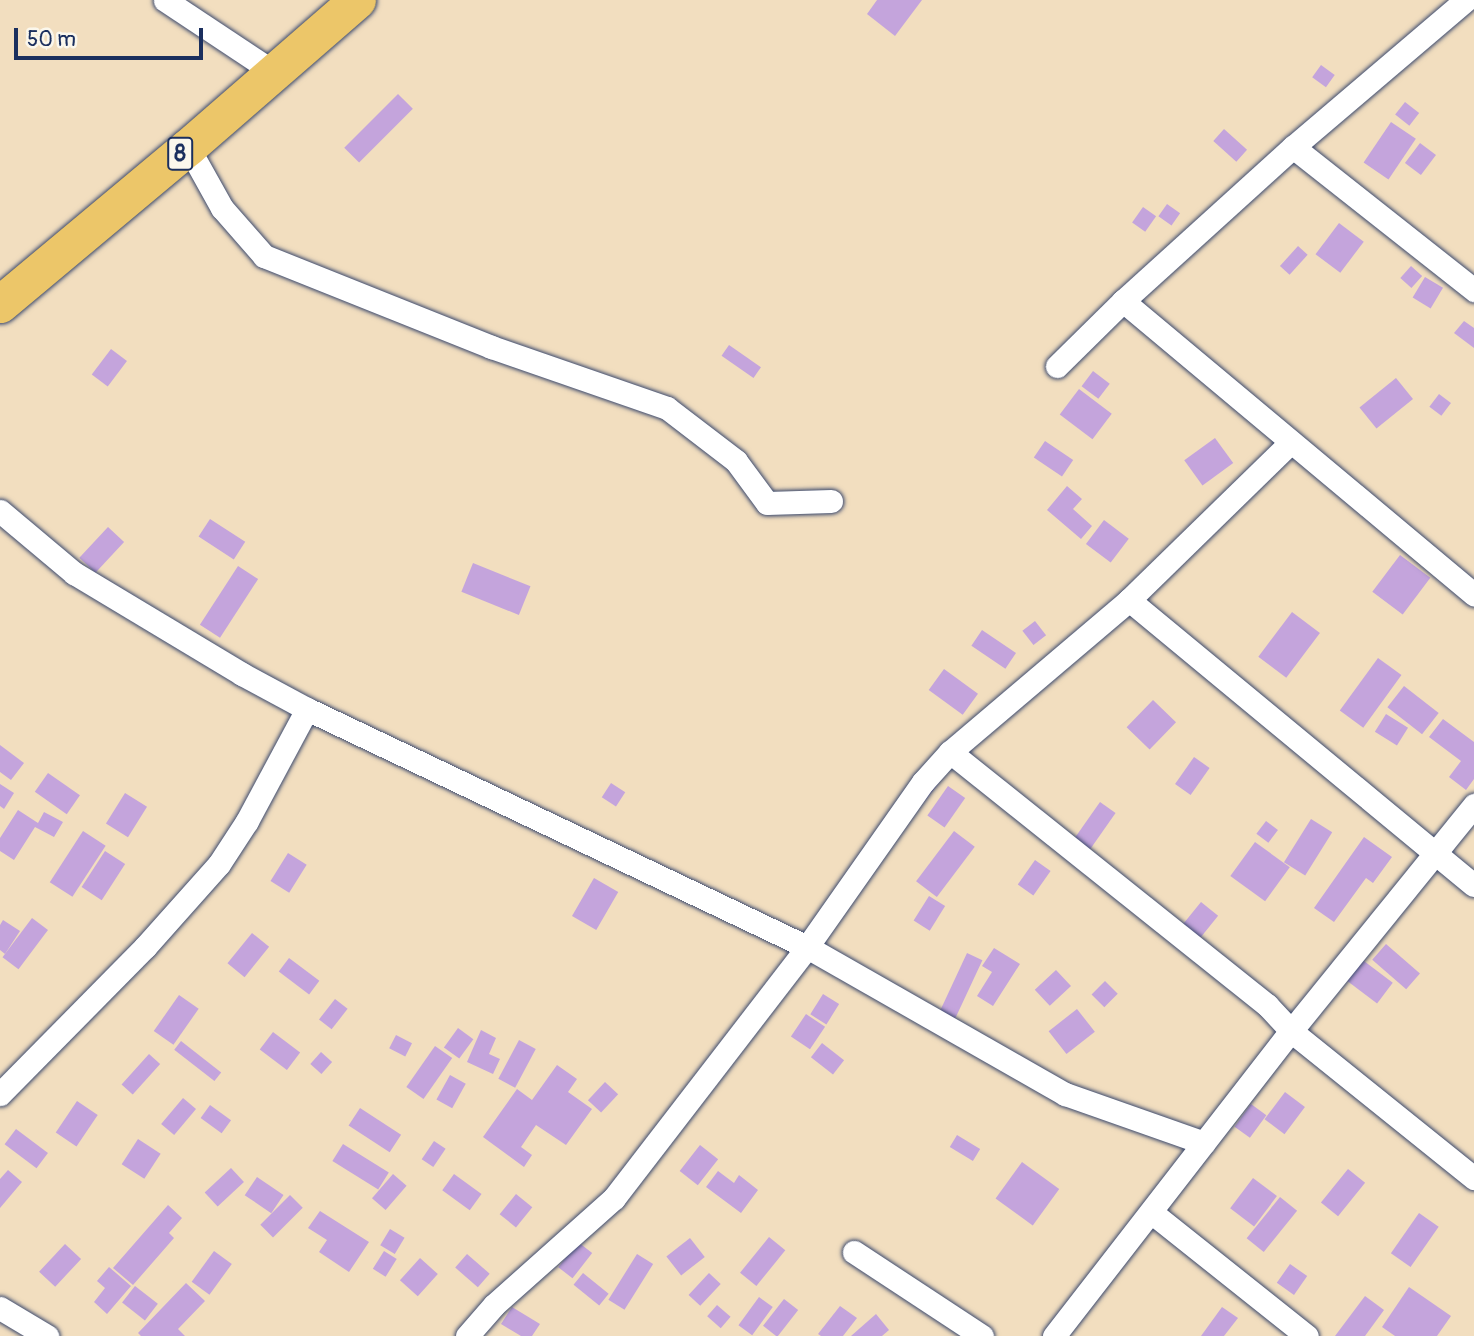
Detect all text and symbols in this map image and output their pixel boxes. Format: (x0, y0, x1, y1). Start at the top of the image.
scale bar (18, 14, 206, 58)
text: 50 m (27, 26, 76, 53)
road number: 8 (166, 134, 194, 174)

